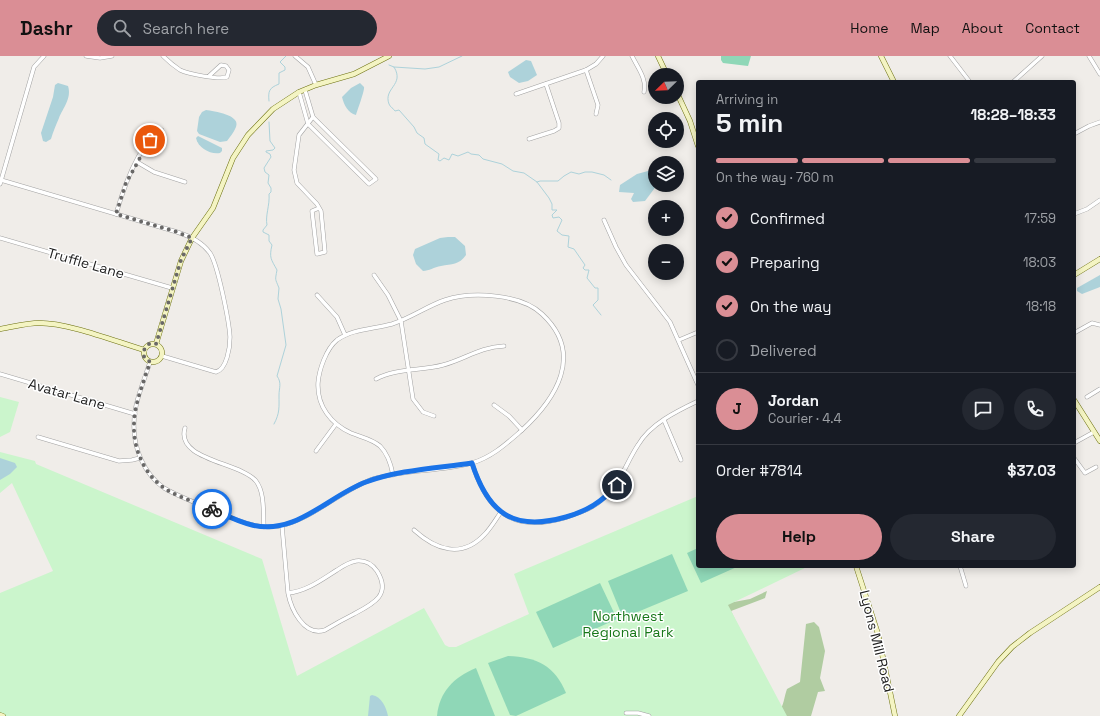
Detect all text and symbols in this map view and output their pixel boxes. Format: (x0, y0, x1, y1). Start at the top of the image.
search box (97, 10, 377, 46)
text: Dashr (20, 16, 73, 41)
icon: search (111, 17, 133, 39)
text: Search here (143, 19, 229, 38)
text: Home (850, 19, 888, 37)
text: Map (910, 19, 940, 37)
text: About (962, 19, 1003, 37)
text: Contact (1025, 19, 1080, 37)
north arrow (648, 68, 684, 104)
map controls (648, 68, 684, 280)
text: Arriving in (716, 91, 778, 108)
text: 18:28–18:33 (971, 105, 1056, 124)
text: 5 min (716, 106, 783, 140)
button: locate (648, 112, 684, 148)
pin (133, 123, 167, 157)
icon: bag (139, 129, 161, 151)
button: layers (648, 156, 684, 192)
text: On the way · 760 m (716, 169, 834, 186)
button: + (648, 200, 684, 236)
icon: check (716, 207, 738, 229)
text: Confirmed (750, 209, 825, 228)
text: 17:59 (1024, 210, 1056, 227)
street label: Truffle Lane (45, 243, 127, 283)
button: − (648, 244, 684, 280)
icon: check (716, 251, 738, 273)
text: Preparing (750, 253, 820, 272)
text: 18:03 (1023, 254, 1056, 271)
icon: check (716, 295, 738, 317)
text: On the way (750, 297, 831, 316)
text: 18:18 (1026, 298, 1056, 315)
text: Delivered (750, 341, 817, 360)
street label: Avatar Lane (26, 374, 108, 414)
button: chat (962, 388, 1004, 430)
button: phone (1014, 388, 1056, 430)
text: Jordan (768, 391, 819, 410)
text: J (732, 399, 742, 418)
text: Courier · 4.4 (768, 410, 842, 427)
text: Order #7814 (716, 461, 802, 480)
text: $37.03 (1007, 461, 1056, 480)
pin (600, 468, 634, 502)
icon: home (606, 474, 628, 496)
courier (192, 489, 232, 529)
icon: bike (201, 498, 223, 520)
button: Help (716, 514, 882, 560)
button: Share (890, 514, 1056, 560)
street label: Lyons Mill Road (856, 588, 898, 694)
park label: Northwest Regional Park (583, 607, 674, 641)

